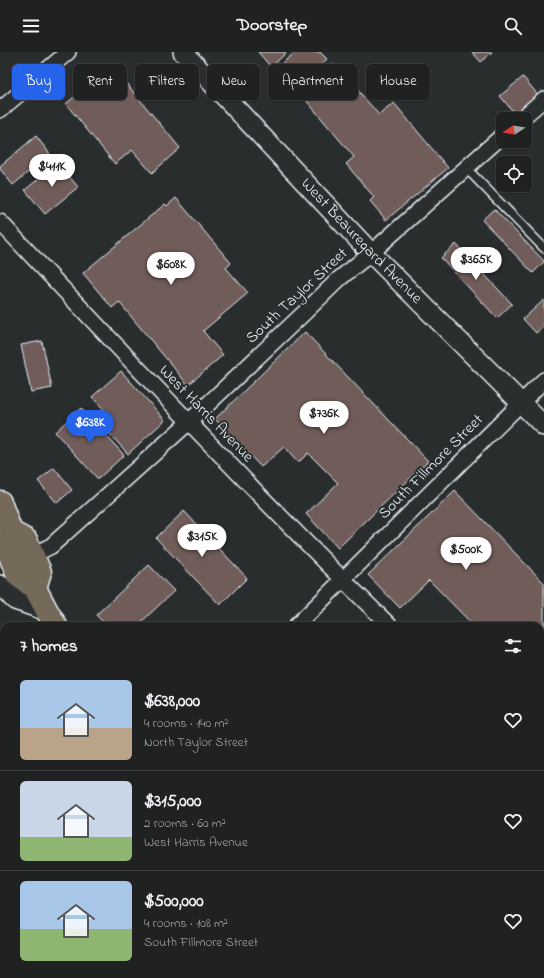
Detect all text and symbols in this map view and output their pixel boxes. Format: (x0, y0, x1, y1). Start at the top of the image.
text: Doorstep (237, 13, 307, 39)
icon: menu (20, 15, 42, 37)
icon: search (502, 15, 524, 37)
chip: Buy (12, 64, 65, 100)
chip: Rent (73, 64, 127, 100)
chip: Filters (135, 64, 199, 100)
chip: New (207, 64, 260, 100)
chip: Apartment (268, 64, 358, 100)
chip: House (366, 64, 430, 100)
north arrow (496, 112, 532, 148)
map controls (496, 112, 532, 192)
pin: $411K (24, 154, 80, 188)
button: locate (496, 156, 532, 192)
text: $411K (38, 157, 66, 176)
street label: West Beauregard Avenue (295, 173, 428, 310)
street label: South Taylor Street (241, 242, 354, 350)
pin: $365K (448, 247, 504, 281)
text: $365K (460, 250, 492, 269)
pin: $608K (143, 252, 199, 286)
text: $608K (156, 255, 186, 274)
street label: West Harris Avenue (153, 360, 260, 469)
pin: $736K (296, 401, 352, 435)
text: $736K (309, 404, 339, 423)
street label: South Fillmore Street (373, 408, 490, 525)
pin: $638K (62, 410, 118, 444)
text: $638K (75, 413, 105, 432)
pin: $315K (174, 524, 230, 558)
text: $315K (186, 527, 218, 546)
pin: $500K (438, 537, 494, 571)
text: $500K (450, 540, 482, 559)
text: 7 homes (20, 634, 78, 659)
icon: filters (502, 635, 524, 657)
text: $638,000 (144, 689, 200, 714)
icon: home (52, 696, 100, 744)
icon: heart (502, 709, 524, 731)
text: 4 rooms · 140 m² (144, 714, 228, 733)
text: North Taylor Street (144, 733, 248, 752)
text: $315,000 (144, 789, 201, 814)
icon: home (52, 797, 100, 845)
icon: heart (502, 810, 524, 832)
text: 2 rooms · 60 m² (144, 814, 226, 833)
text: West Harris Avenue (144, 833, 248, 852)
text: $500,000 (144, 889, 204, 914)
icon: home (52, 897, 100, 945)
icon: heart (502, 910, 524, 932)
text: 4 rooms · 108 m² (144, 914, 228, 933)
text: South Fillmore Street (144, 933, 258, 952)

